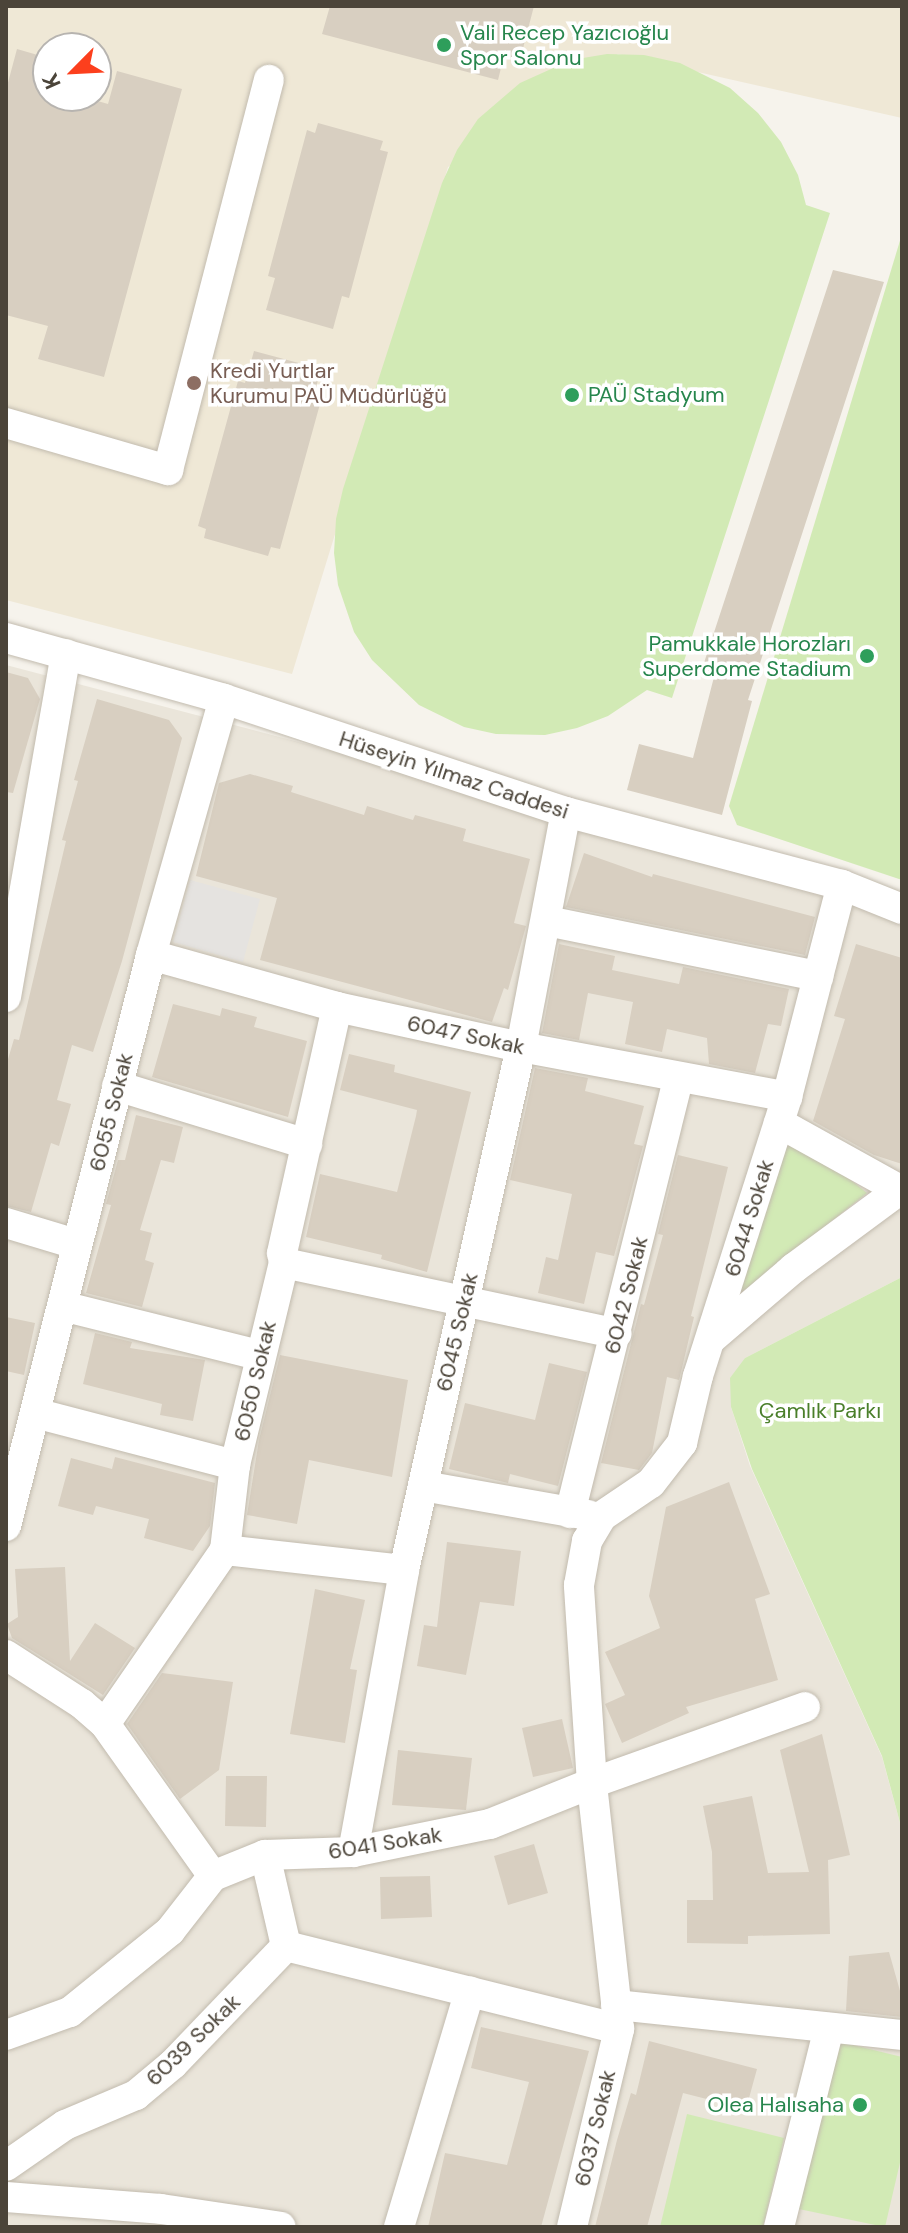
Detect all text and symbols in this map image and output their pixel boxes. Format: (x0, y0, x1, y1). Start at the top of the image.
place label: Vali Recep Yazıcıoğlu Spor Salonu (460, 19, 669, 70)
north arrow (32, 32, 112, 112)
marker: Vali Recep Yazıcıoğlu Spor Salonu (435, 36, 453, 54)
text: K (35, 69, 68, 94)
place label: Kredi Yurtlar Kurumu PAÜ Müdürlüğü (210, 357, 447, 408)
marker: Kredi Yurtlar Kurumu PAÜ Müdürlüğü (185, 374, 203, 392)
place label: PAÜ Stadyum (588, 382, 725, 408)
marker: PAÜ Stadyum (563, 386, 581, 404)
place label: Pamukkale Horozları Superdome Stadium (642, 630, 851, 682)
marker: Pamukkale Horozları Superdome Stadium (858, 647, 876, 665)
street label: Hüseyin Yılmaz Caddesi (336, 725, 572, 825)
street label: 6047 Sokak (405, 1010, 527, 1060)
street label: 6055 Sokak (84, 1050, 138, 1174)
street label: 6044 Sokak (719, 1156, 779, 1280)
street label: 6042 Sokak (599, 1233, 653, 1357)
street label: 6045 Sokak (430, 1270, 484, 1394)
street label: 6050 Sokak (228, 1318, 282, 1444)
park label: Çamlık Parkı (759, 1398, 881, 1424)
street label: 6041 Sokak (326, 1821, 444, 1865)
street label: 6039 Sokak (140, 1989, 246, 2091)
street label: 6037 Sokak (569, 2067, 621, 2189)
place label: Olea Halısaha (707, 2092, 844, 2118)
marker: Olea Halısaha (851, 2096, 869, 2114)

